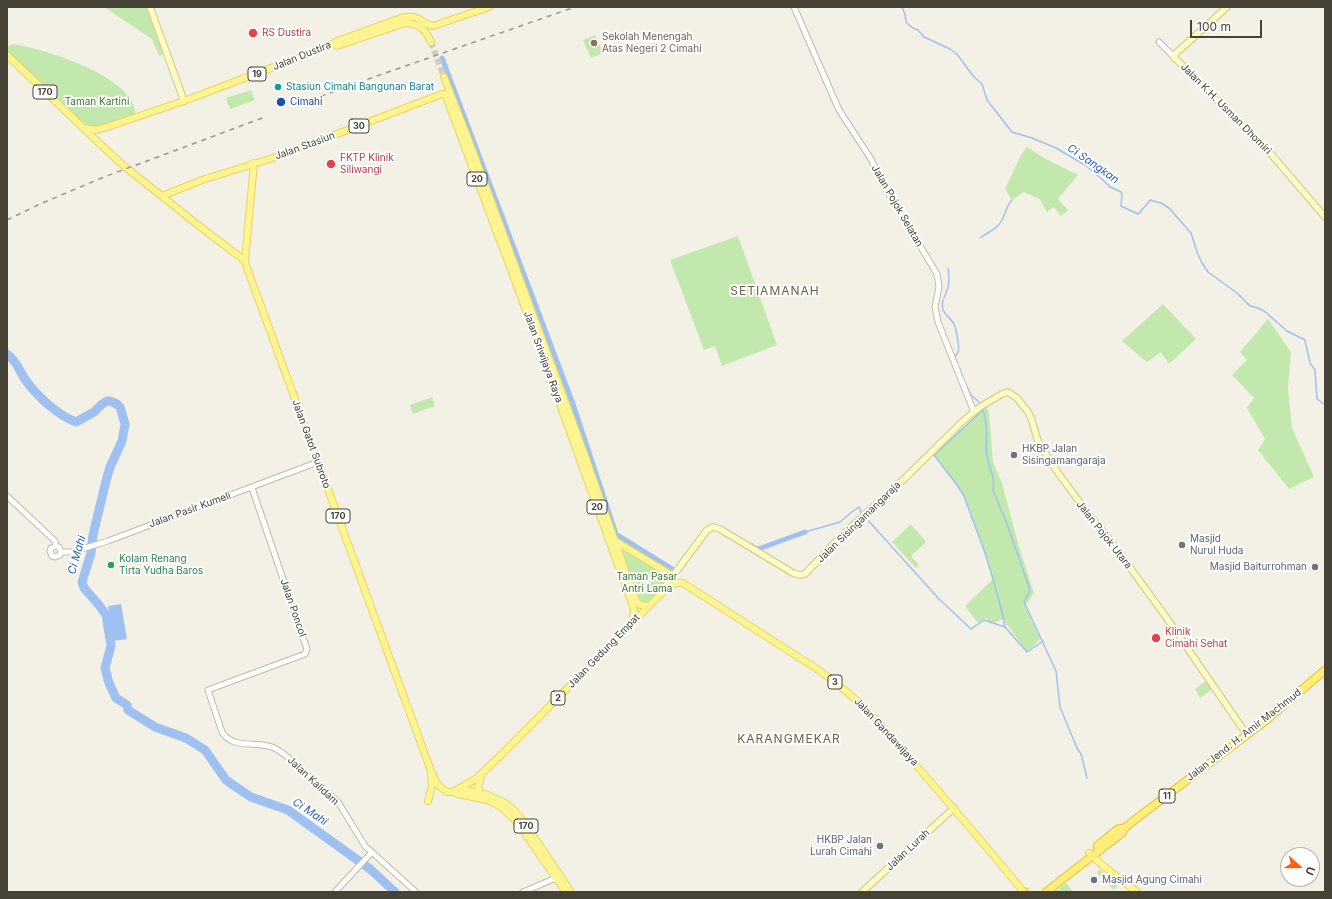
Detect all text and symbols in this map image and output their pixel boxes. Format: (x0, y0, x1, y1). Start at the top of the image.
scale bar (1192, 12, 1264, 38)
text: 100 m (1197, 19, 1231, 34)
marker: RS Dustira (247, 27, 259, 39)
place label: RS Dustira (262, 27, 311, 39)
place label: Sekolah Menengah Atas Negeri 2 Cimahi (602, 31, 702, 54)
marker: Sekolah Menengah Atas Negeri 2 Cimahi (589, 38, 599, 48)
street label: Jalan Dustira (271, 39, 333, 73)
street label: Jalan K.H. Usman Dhomiri (1178, 61, 1274, 157)
road number: 19 (248, 67, 266, 81)
place label: Stasiun Cimahi Bangunan Barat (286, 81, 434, 93)
marker: Stasiun Cimahi Bangunan Barat (273, 82, 283, 92)
road number: 170 (33, 85, 57, 99)
park label: Taman Kartini (65, 96, 129, 108)
marker: Cimahi (275, 96, 287, 108)
place label: Cimahi (290, 96, 322, 108)
road number: 30 (349, 119, 369, 133)
street label: Jalan Stasiun (273, 130, 337, 162)
water label: Ci Sangkan (1065, 141, 1121, 187)
place label: FKTP Klinik Siliwangi (340, 152, 394, 176)
marker: FKTP Klinik Siliwangi (325, 158, 337, 170)
street label: Jalan Pojok Selatan (869, 163, 925, 249)
road number: 20 (467, 172, 487, 186)
district label: SETIAMANAH (730, 284, 820, 298)
street label: Jalan Sriwijaya Raya (521, 310, 565, 404)
street label: Jalan Gatot Subroto (289, 398, 333, 490)
place label: HKBP Jalan Sisingamangaraja (1022, 443, 1106, 466)
marker: HKBP Jalan Sisingamangaraja (1009, 450, 1019, 460)
street label: Jalan Sisingamangaraja (815, 479, 903, 565)
street label: Jalan Pasir Kumeli (147, 490, 233, 530)
street label: Jalan Pojok Utara (1074, 499, 1134, 571)
road number: 20 (587, 500, 607, 514)
road number: 170 (326, 509, 350, 523)
place label: Masjid Nurul Huda (1190, 533, 1243, 556)
water label: Ci Mahi (65, 534, 89, 576)
marker: Masjid Nurul Huda (1177, 540, 1187, 550)
place label: Kolam Renang Tirta Yudha Baros (119, 553, 203, 576)
marker: Kolam Renang Tirta Yudha Baros (106, 560, 116, 570)
place label: Masjid Baiturrohman (1210, 561, 1307, 573)
marker: Masjid Baiturrohman (1310, 562, 1320, 572)
park label: Taman Pasar Antri Lama (616, 571, 678, 594)
street label: Jalan Poncol (277, 577, 309, 639)
street label: Jalan Gedung Empat (566, 612, 642, 690)
place label: Klinik Cimahi Sehat (1165, 626, 1227, 650)
marker: Klinik Cimahi Sehat (1150, 632, 1162, 644)
road number: 3 (828, 675, 842, 689)
street label: Jalan Jend. H. Amir Machmud (1184, 686, 1304, 784)
road number: 2 (551, 691, 565, 705)
street label: Jalan Gandawijaya (851, 696, 921, 768)
district label: KARANGMEKAR (737, 732, 841, 746)
street label: Jalan Kalidam (285, 754, 341, 808)
road number: 11 (1159, 789, 1175, 803)
water label: Ci Mahi (290, 795, 330, 829)
road number: 170 (514, 819, 538, 833)
street label: Jalan Lurah (884, 827, 932, 873)
place label: HKBP Jalan Lurah Cimahi (810, 834, 872, 858)
marker: HKBP Jalan Lurah Cimahi (875, 841, 885, 851)
north arrow (1280, 847, 1320, 887)
text: U (1302, 865, 1318, 877)
place label: Masjid Agung Cimahi (1102, 874, 1202, 886)
marker: Masjid Agung Cimahi (1089, 875, 1099, 885)

